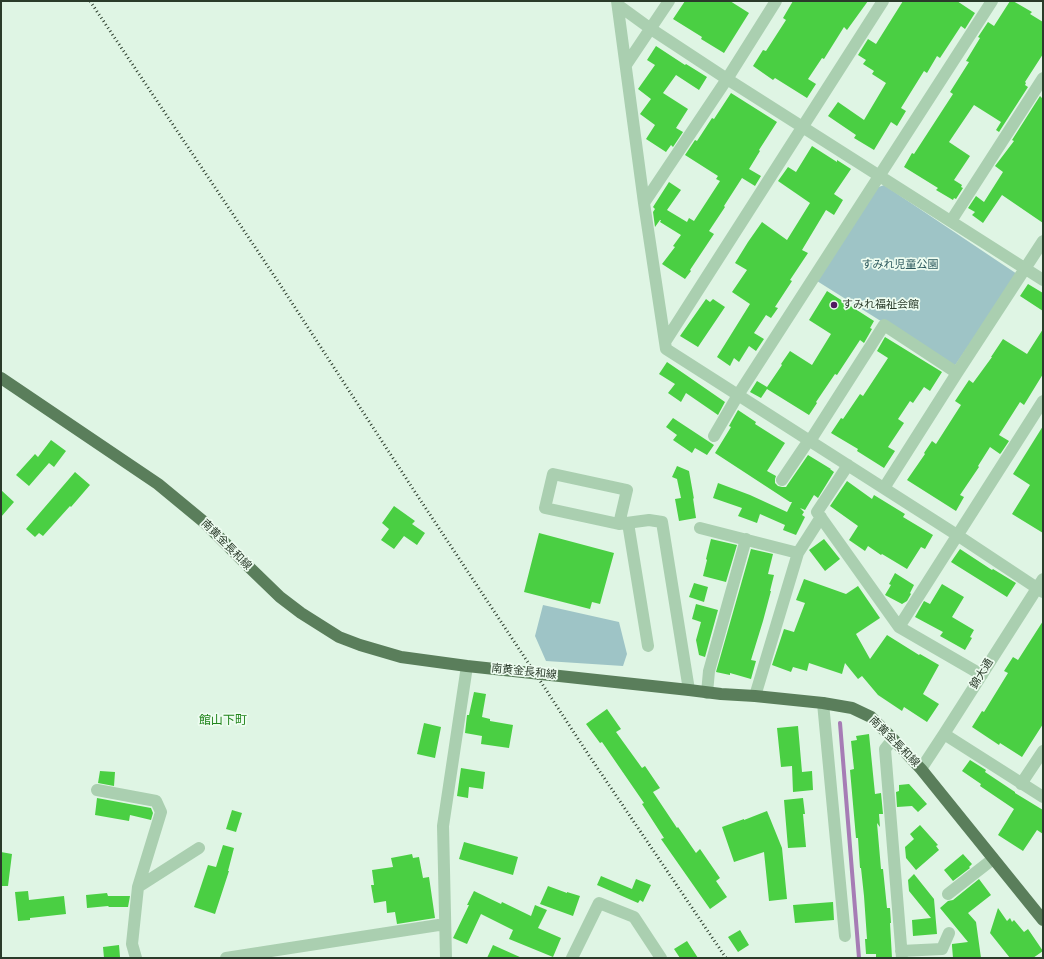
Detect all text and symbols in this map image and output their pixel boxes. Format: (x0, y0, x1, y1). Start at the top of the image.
park label: すみれ児童公園 (862, 258, 938, 272)
place label: すみれ福祉会館 (842, 298, 919, 312)
marker: すみれ福祉会館 (829, 300, 839, 310)
street label: 南黄金長和線 (198, 517, 254, 573)
street label: 錦大通 (968, 657, 996, 691)
street label: 南黄金長和線 (490, 662, 558, 682)
district label: 館山下町 (199, 714, 247, 728)
street label: 南黄金長和線 (866, 714, 922, 770)

